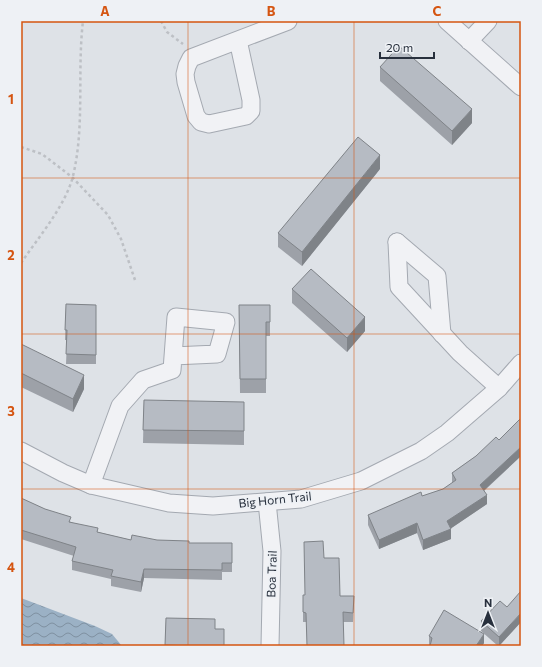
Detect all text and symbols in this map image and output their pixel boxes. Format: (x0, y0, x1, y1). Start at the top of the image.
text: A (100, 3, 110, 19)
text: B (267, 3, 276, 19)
text: C (433, 3, 442, 19)
scale bar (380, 34, 434, 60)
text: 20 m (386, 40, 413, 54)
text: 1 (8, 91, 14, 107)
text: 2 (7, 247, 15, 263)
text: 3 (7, 403, 15, 419)
street label: Big Horn Trail (238, 488, 312, 510)
street label: Boa Trail (263, 550, 279, 598)
text: 4 (7, 559, 15, 575)
north arrow (468, 593, 508, 633)
text: N (484, 596, 492, 609)

